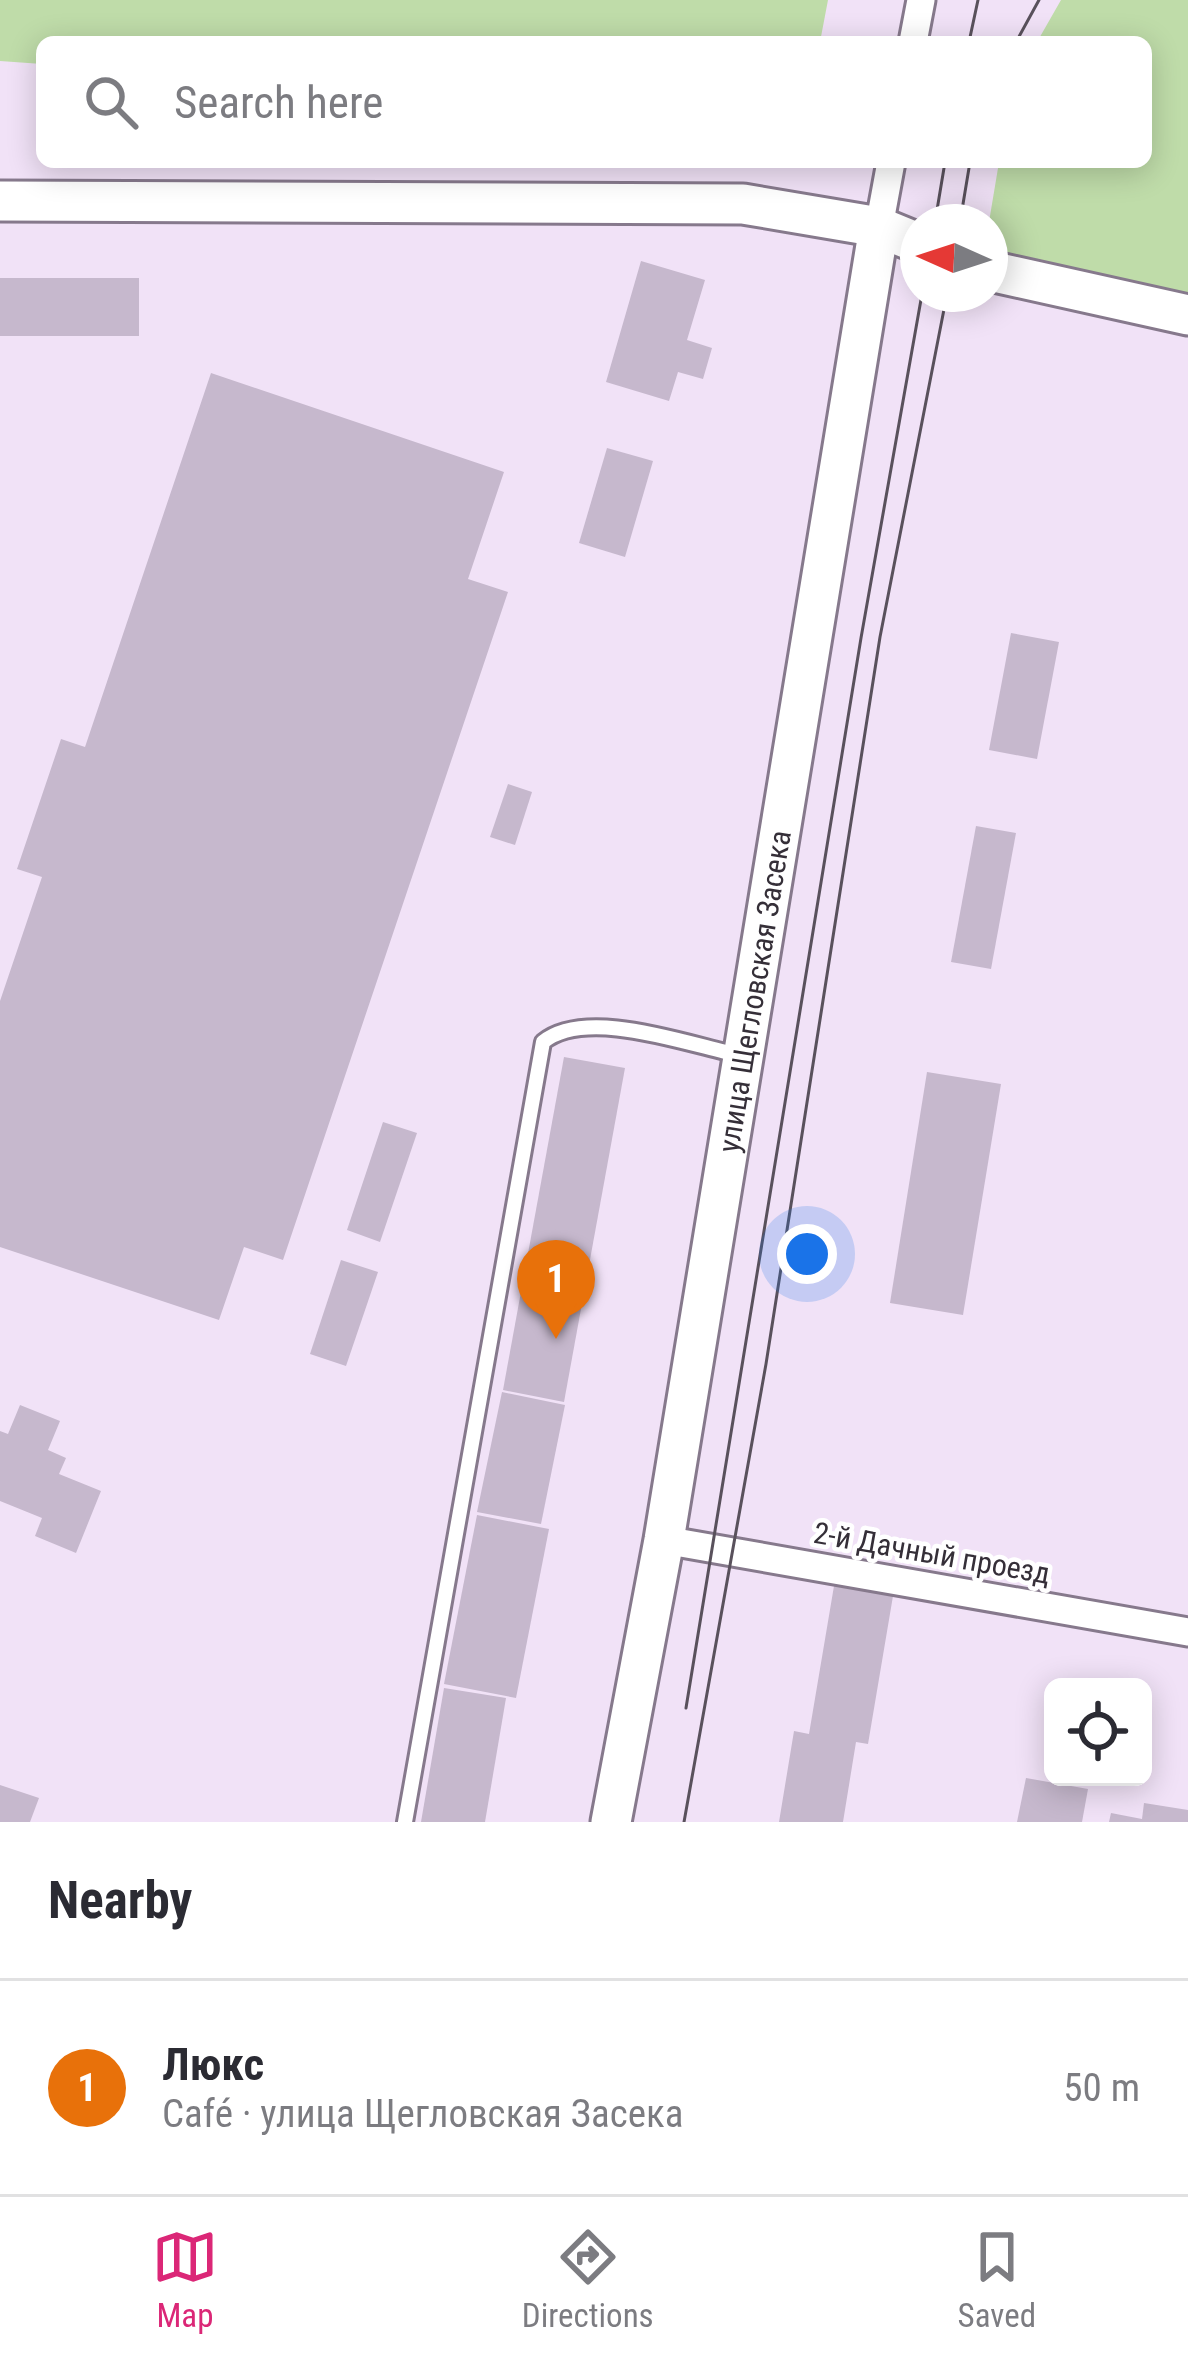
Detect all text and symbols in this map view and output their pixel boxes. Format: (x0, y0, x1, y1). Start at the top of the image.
search box (36, 36, 1152, 168)
icon: search (78, 69, 144, 135)
text: Search here (174, 76, 383, 129)
north arrow (900, 204, 1008, 312)
street label: улица Щегловская Засека (710, 828, 797, 1155)
your location (777, 1224, 837, 1284)
pin: 1 (517, 1240, 595, 1339)
street label: 2-й Дачный проезд (811, 1515, 1053, 1591)
map controls (1044, 1678, 1152, 1786)
button: locate (1044, 1678, 1152, 1786)
text: Nearby (48, 1871, 192, 1930)
text: Люкс (162, 2038, 264, 2091)
text: 1 (77, 2065, 97, 2111)
text: 50 m (1063, 2065, 1140, 2111)
text: Café · улица Щегловская Засека (162, 2091, 683, 2137)
tab: Map (152, 2224, 218, 2335)
tab: Directions (522, 2224, 654, 2335)
tab: Saved (958, 2224, 1036, 2335)

